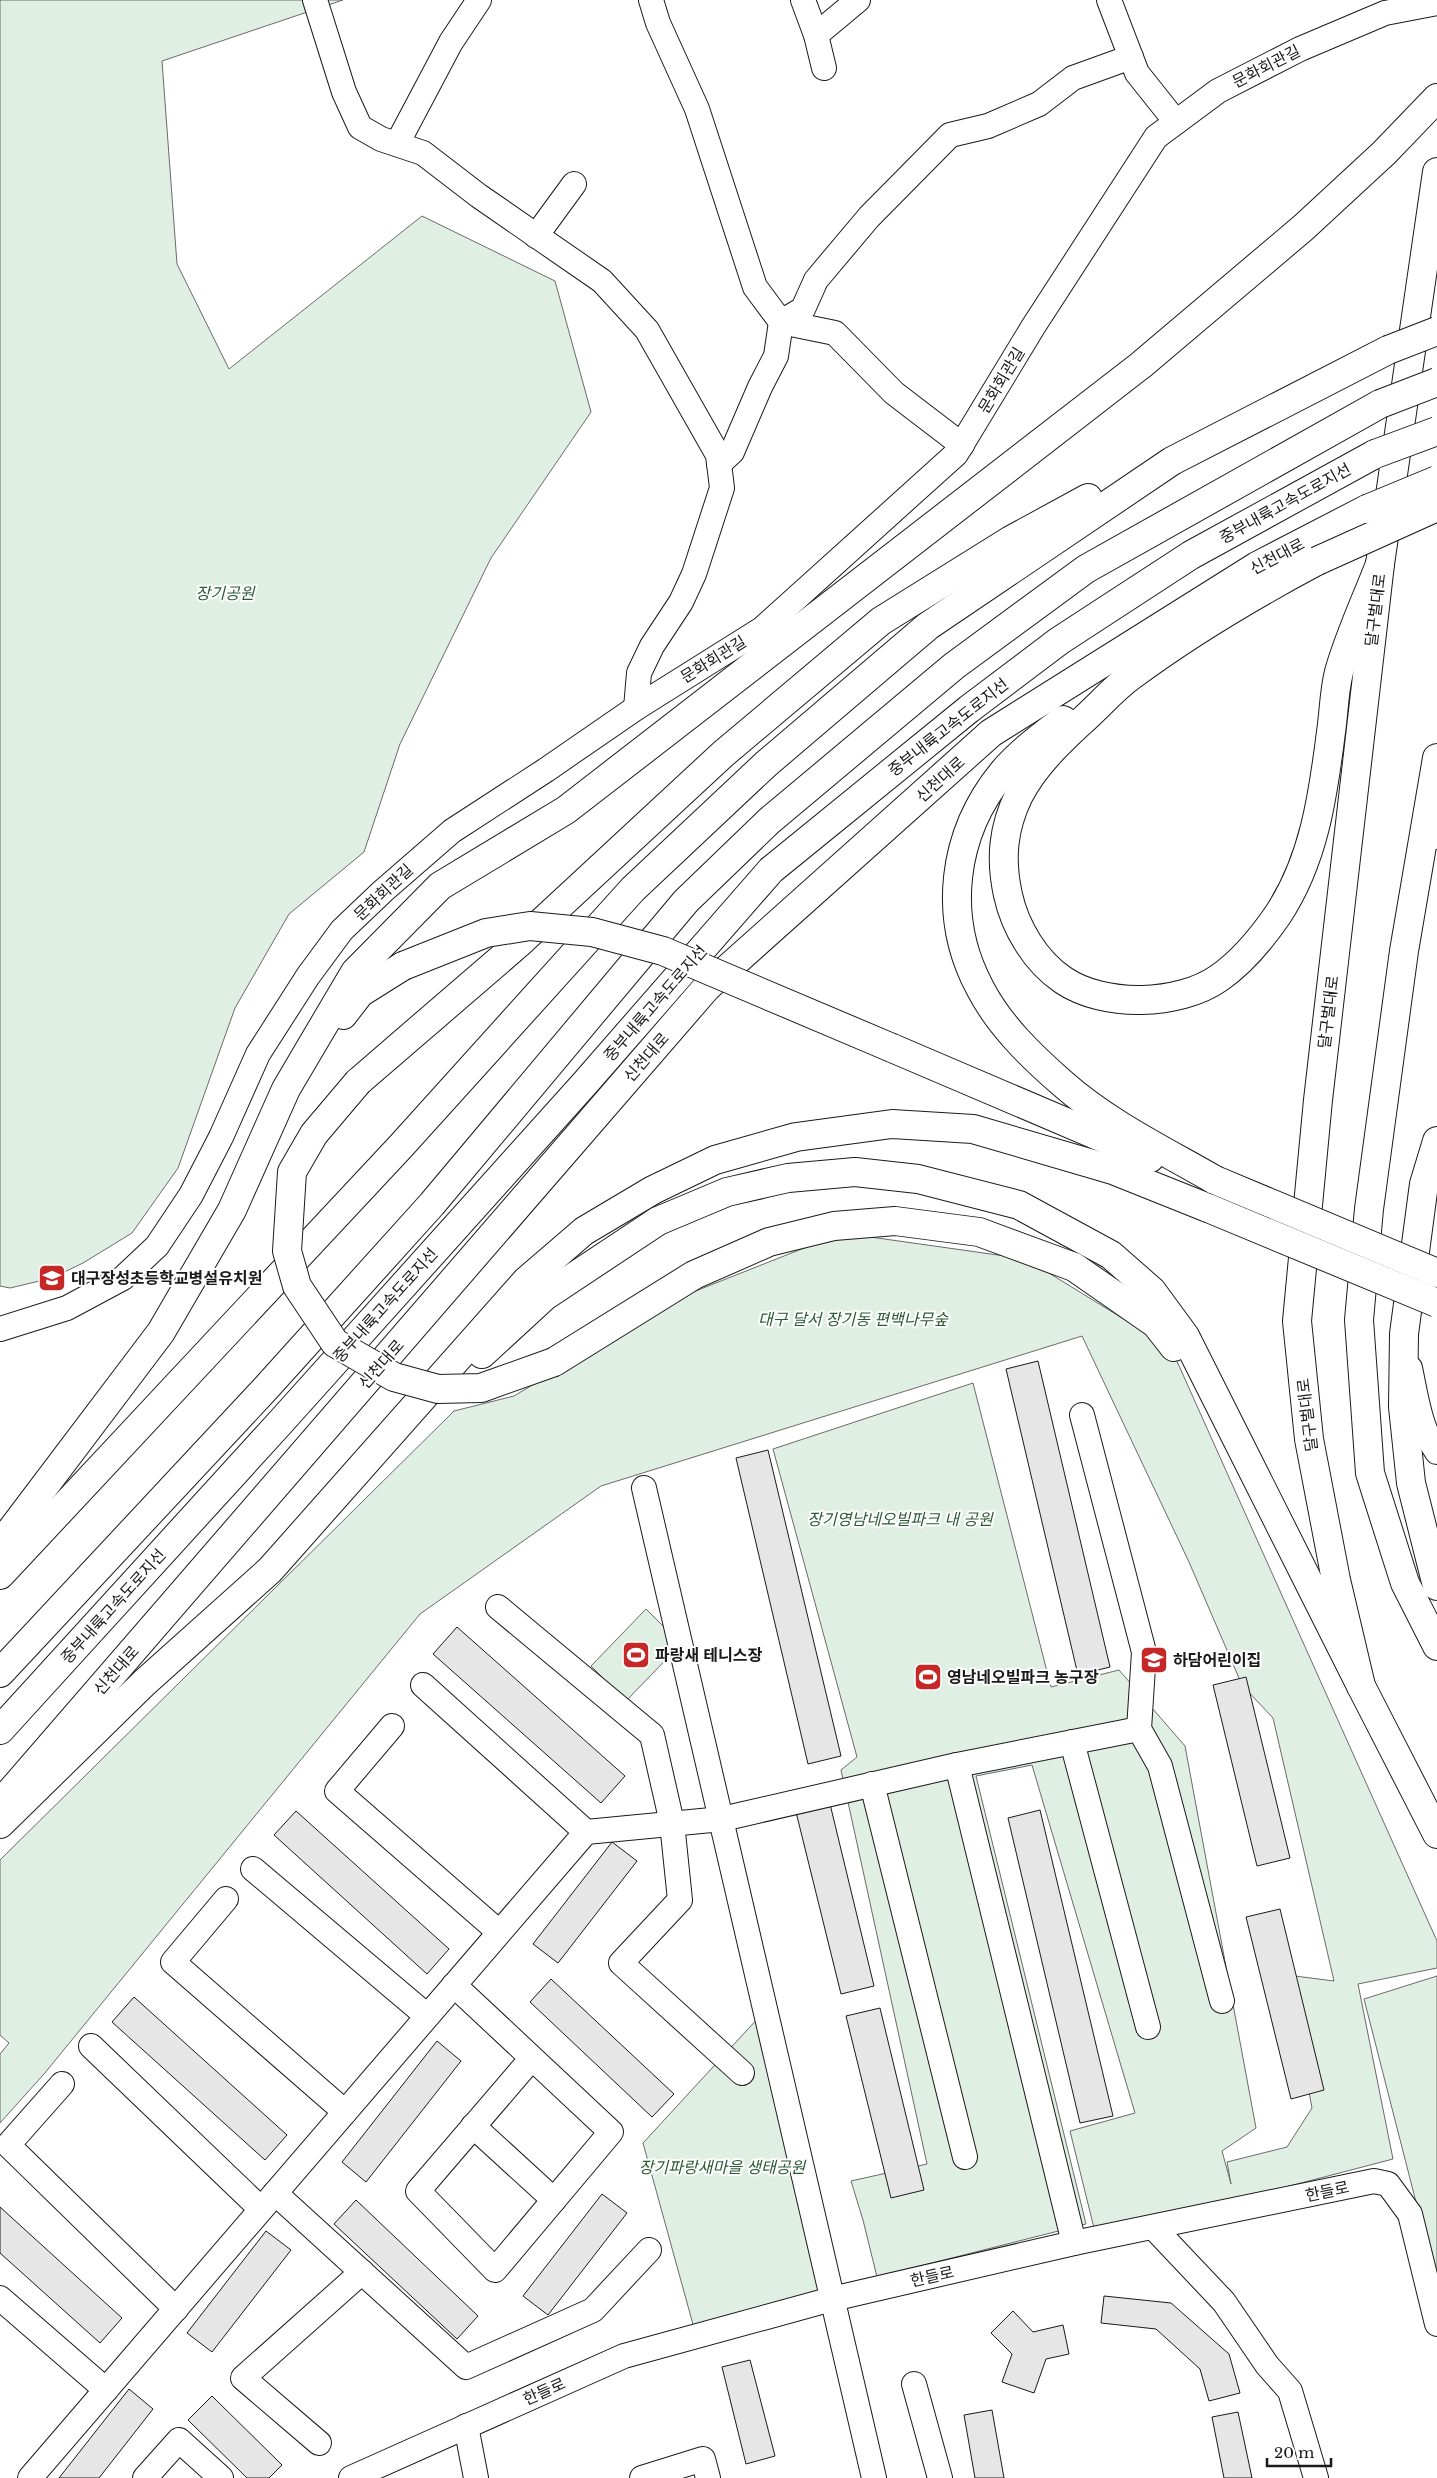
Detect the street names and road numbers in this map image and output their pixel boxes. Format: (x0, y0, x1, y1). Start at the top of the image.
street label: 문화회관길 (1229, 40, 1303, 92)
street label: 문화회관길 (973, 343, 1029, 417)
street label: 중부내륙고속도로지선 (1216, 459, 1354, 547)
street label: 신천대로 (1246, 533, 1308, 579)
street label: 달구벌대로 (1361, 572, 1389, 648)
street label: 문화회관길 (676, 631, 750, 687)
street label: 중부내륙고속도로지선 (884, 674, 1012, 780)
street label: 신천대로 (911, 752, 969, 806)
street label: 문화회관길 (349, 860, 417, 924)
street label: 중부내륙고속도로지선 (599, 941, 711, 1065)
street label: 달구벌대로 (1314, 974, 1342, 1050)
street label: 신천대로 (619, 1028, 673, 1086)
street label: 중부내륙고속도로지선 (328, 1244, 442, 1366)
street label: 신천대로 (354, 1335, 408, 1393)
street label: 달구벌대로 (1293, 1377, 1321, 1453)
street label: 중부내륙고속도로지선 (56, 1545, 170, 1667)
street label: 신천대로 (89, 1641, 143, 1699)
street label: 한들로 (1303, 2177, 1351, 2205)
street label: 한들로 (908, 2261, 956, 2291)
street label: 한들로 (520, 2373, 568, 2409)

